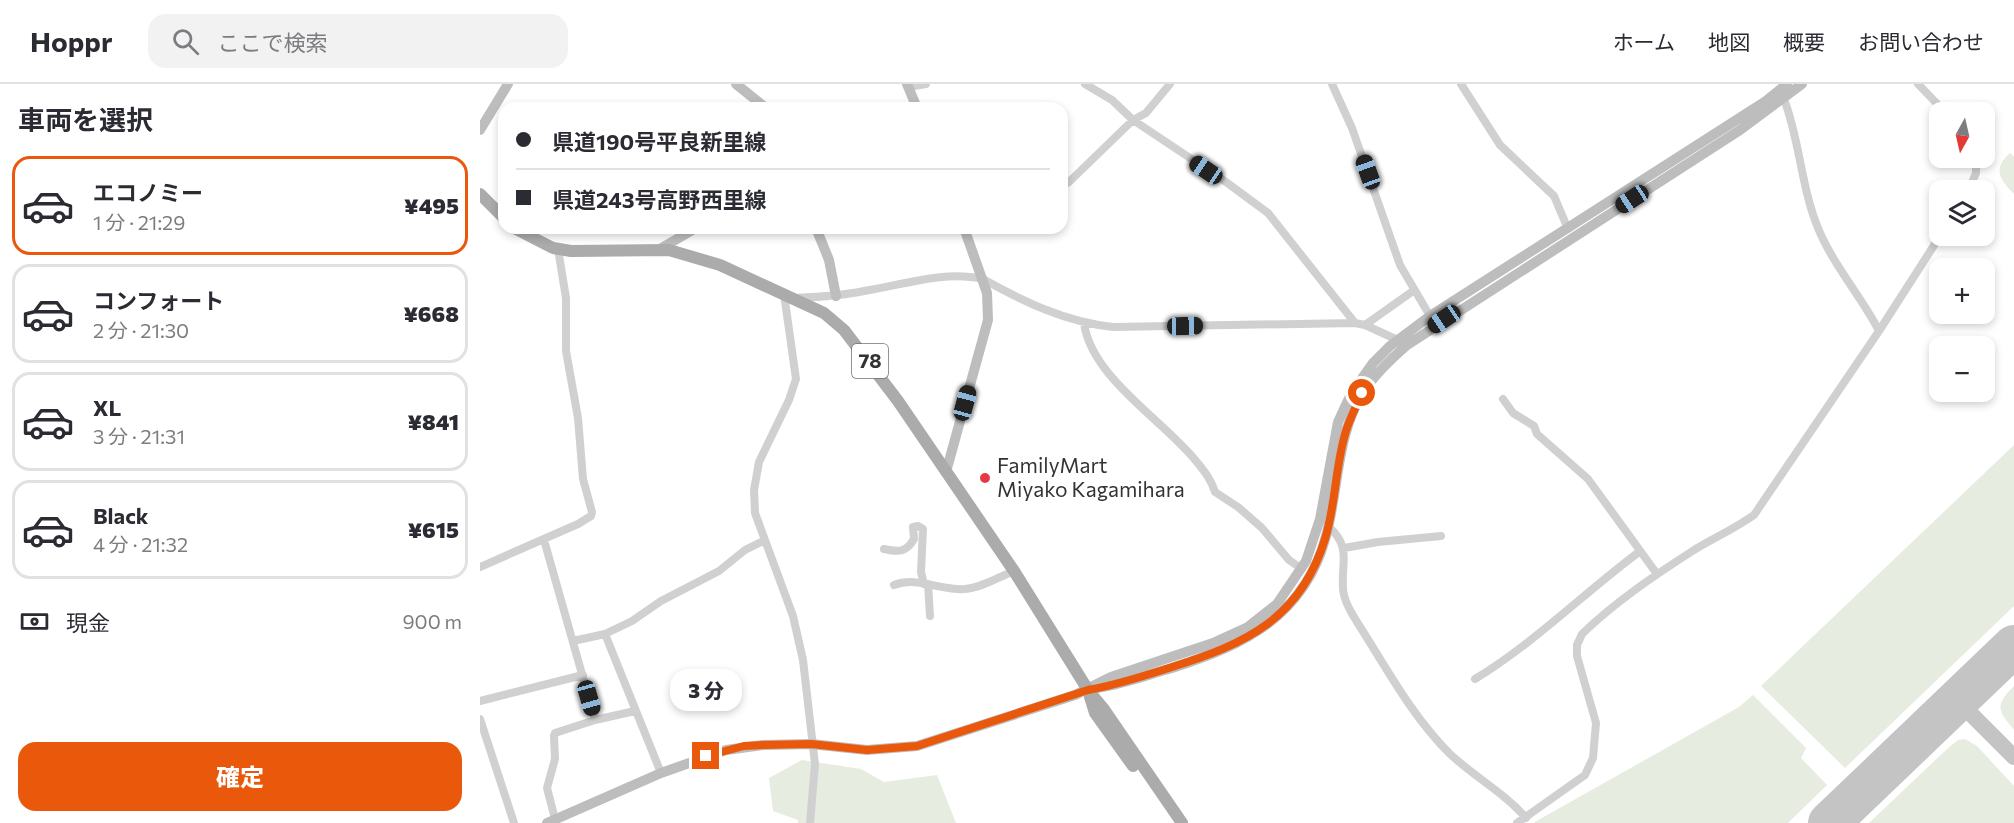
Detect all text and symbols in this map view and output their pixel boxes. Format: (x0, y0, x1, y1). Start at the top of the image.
search box (148, 14, 568, 68)
text: Hoppr (30, 24, 112, 58)
icon: search (169, 25, 202, 58)
text: ここで検索 (217, 29, 327, 56)
text: ホーム (1613, 29, 1675, 54)
text: 地図 (1708, 29, 1750, 54)
text: 概要 (1783, 29, 1825, 54)
text: お問い合わせ (1858, 29, 1984, 54)
north arrow (1929, 102, 1995, 168)
map controls (1929, 102, 1995, 402)
text: 車両を選択 (18, 103, 153, 136)
text: 県道190号平良新里線 (552, 128, 766, 155)
car (1186, 152, 1226, 188)
car (1353, 152, 1383, 192)
icon: car (21, 179, 75, 233)
text: エコノミー (93, 179, 203, 206)
button: layers (1929, 180, 1995, 246)
car (1612, 182, 1652, 216)
text: 県道243号高野西里線 (552, 186, 767, 213)
text: ¥495 (404, 192, 459, 219)
text: 1 分 · 21:29 (93, 210, 185, 234)
button: + (1929, 258, 1995, 324)
icon: car (21, 287, 75, 341)
text: コンフォート (93, 287, 224, 314)
text: ¥668 (403, 300, 459, 327)
car (1424, 301, 1464, 337)
car (1167, 317, 1203, 335)
text: 2 分 · 21:30 (93, 318, 189, 342)
button: − (1929, 336, 1995, 402)
road number: 78 (852, 344, 888, 378)
route start (1348, 379, 1375, 406)
car (952, 383, 978, 423)
text: XL (93, 394, 121, 421)
icon: car (21, 395, 75, 449)
text: ¥841 (408, 408, 459, 435)
text: 3 分 · 21:31 (93, 424, 185, 448)
place label: FamilyMart Miyako Kagamihara (997, 452, 1185, 501)
marker: FamilyMart Miyako Kagamihara (978, 471, 992, 485)
text: Black (93, 502, 148, 529)
icon: car (21, 503, 75, 557)
text: ¥615 (408, 516, 459, 543)
text: 4 分 · 21:32 (93, 532, 188, 556)
icon: cash (18, 605, 51, 638)
text: 現金 (66, 609, 110, 636)
text: 900 m (402, 609, 462, 633)
callout: 3 分 (670, 669, 742, 711)
car (575, 678, 603, 718)
text: 3 分 (688, 678, 724, 702)
button: 確定 (18, 742, 462, 811)
route end (692, 742, 719, 769)

